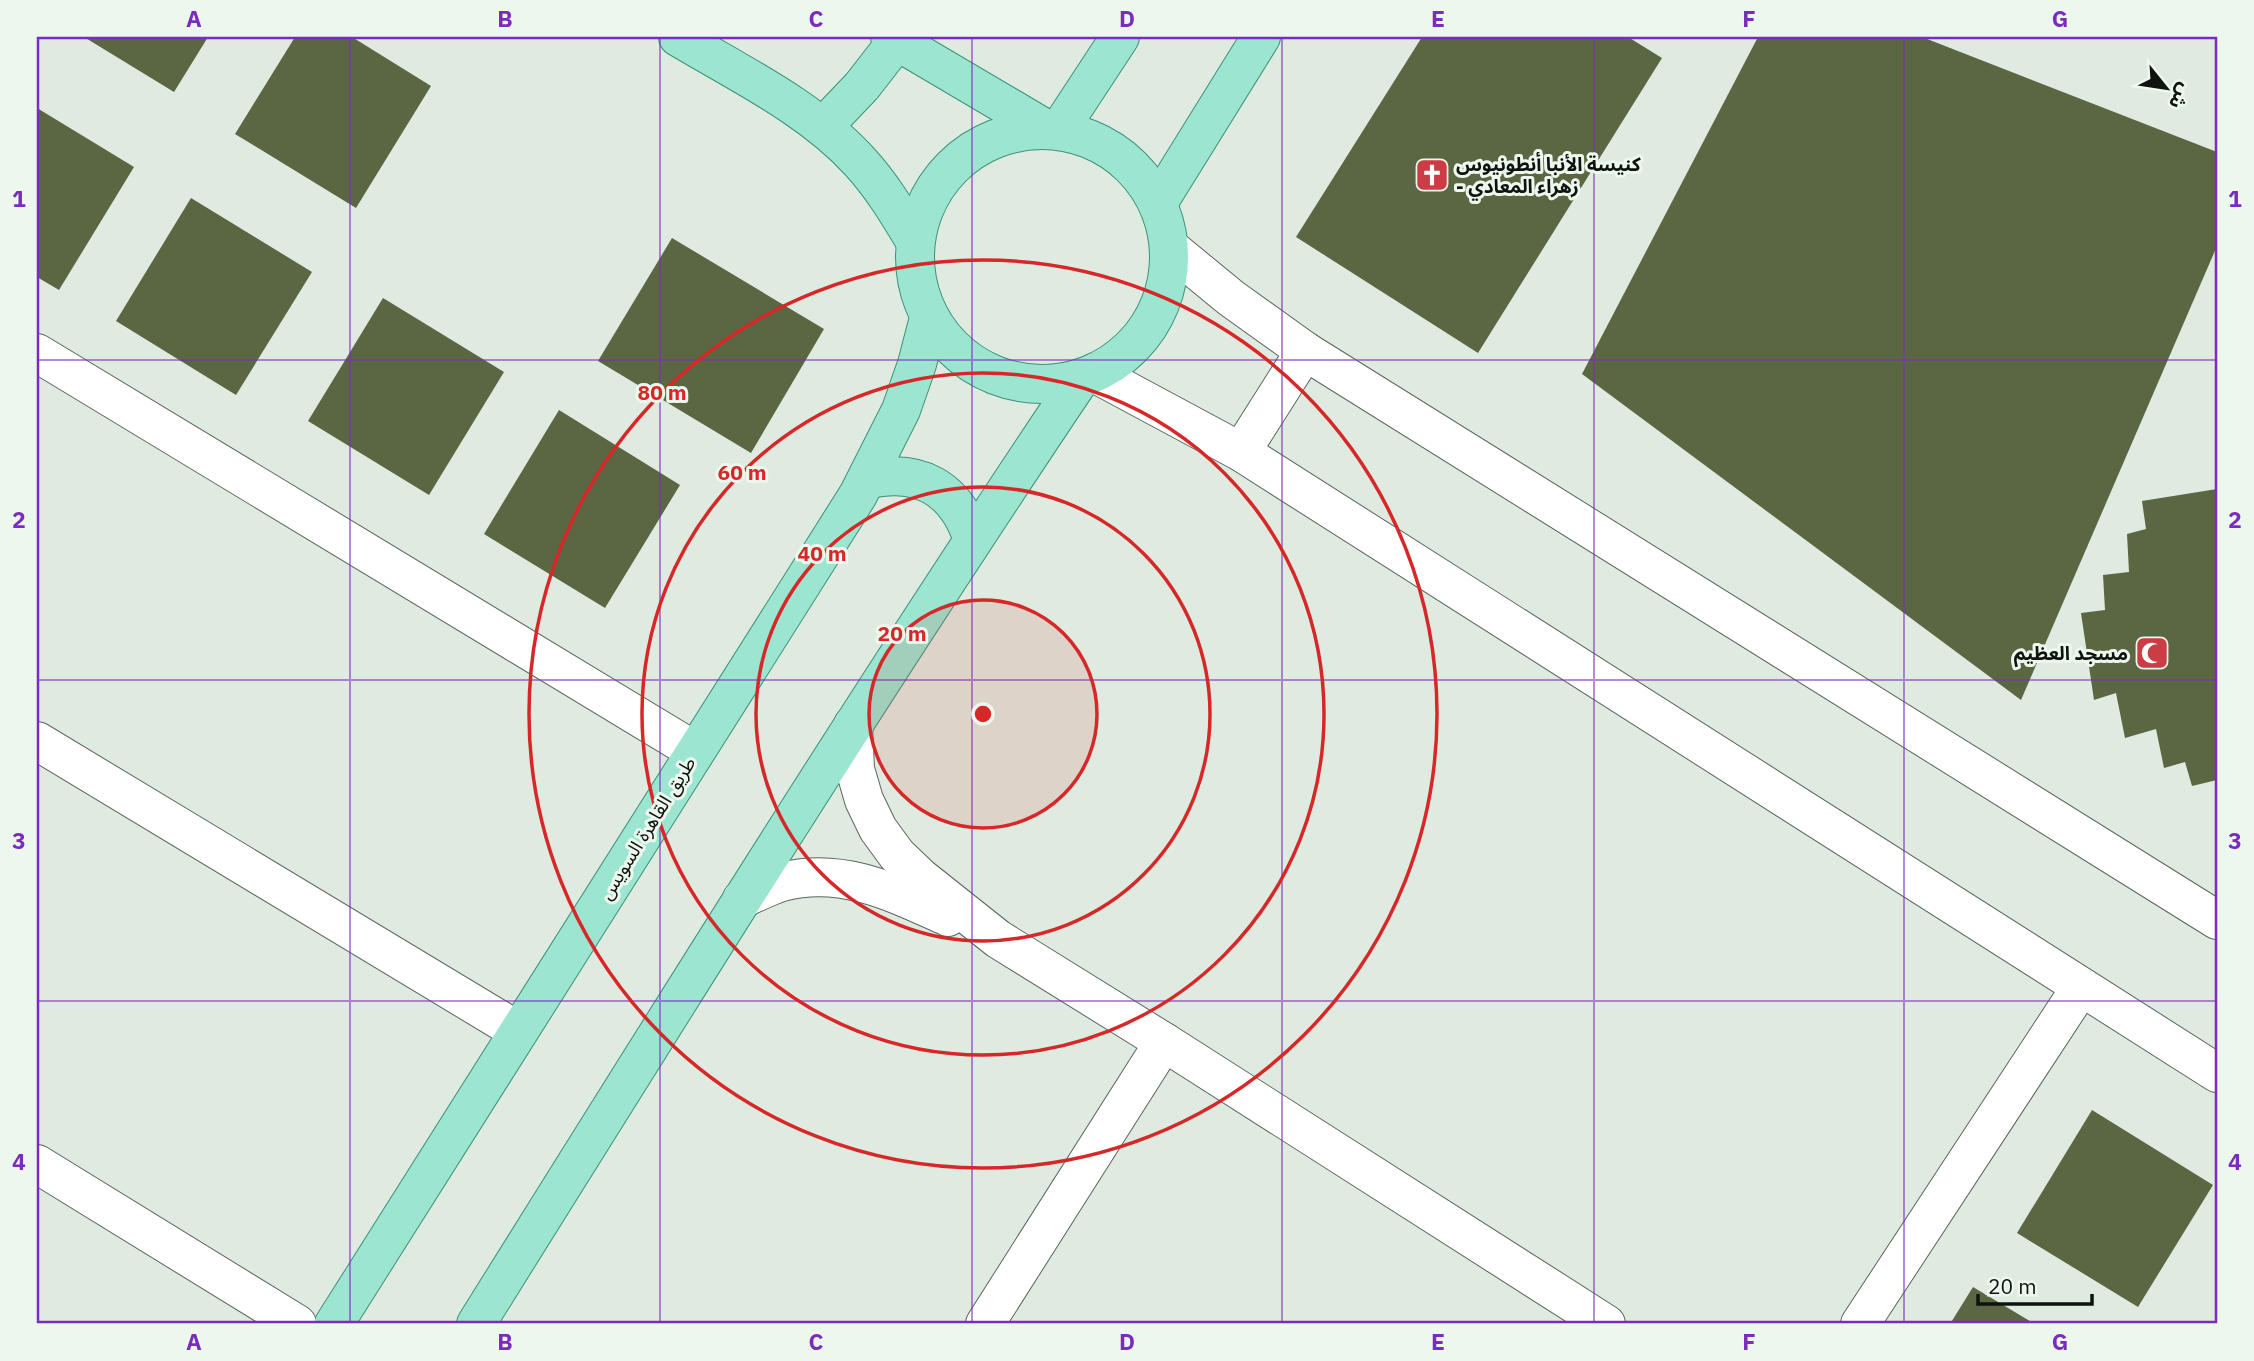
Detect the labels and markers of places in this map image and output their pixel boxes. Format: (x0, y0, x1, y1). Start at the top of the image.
place label: كنيسة الأنبا أنطونيوس - زهراء المعادي (1456, 151, 1641, 201)
church icon: كنيسة الأنبا أنطونيوس - زهراء المعادي (1413, 156, 1451, 194)
mosque icon: مسجد العظيم (2133, 634, 2171, 672)
place label: مسجد العظيم (2014, 641, 2128, 668)
centre of rings (971, 702, 995, 726)

